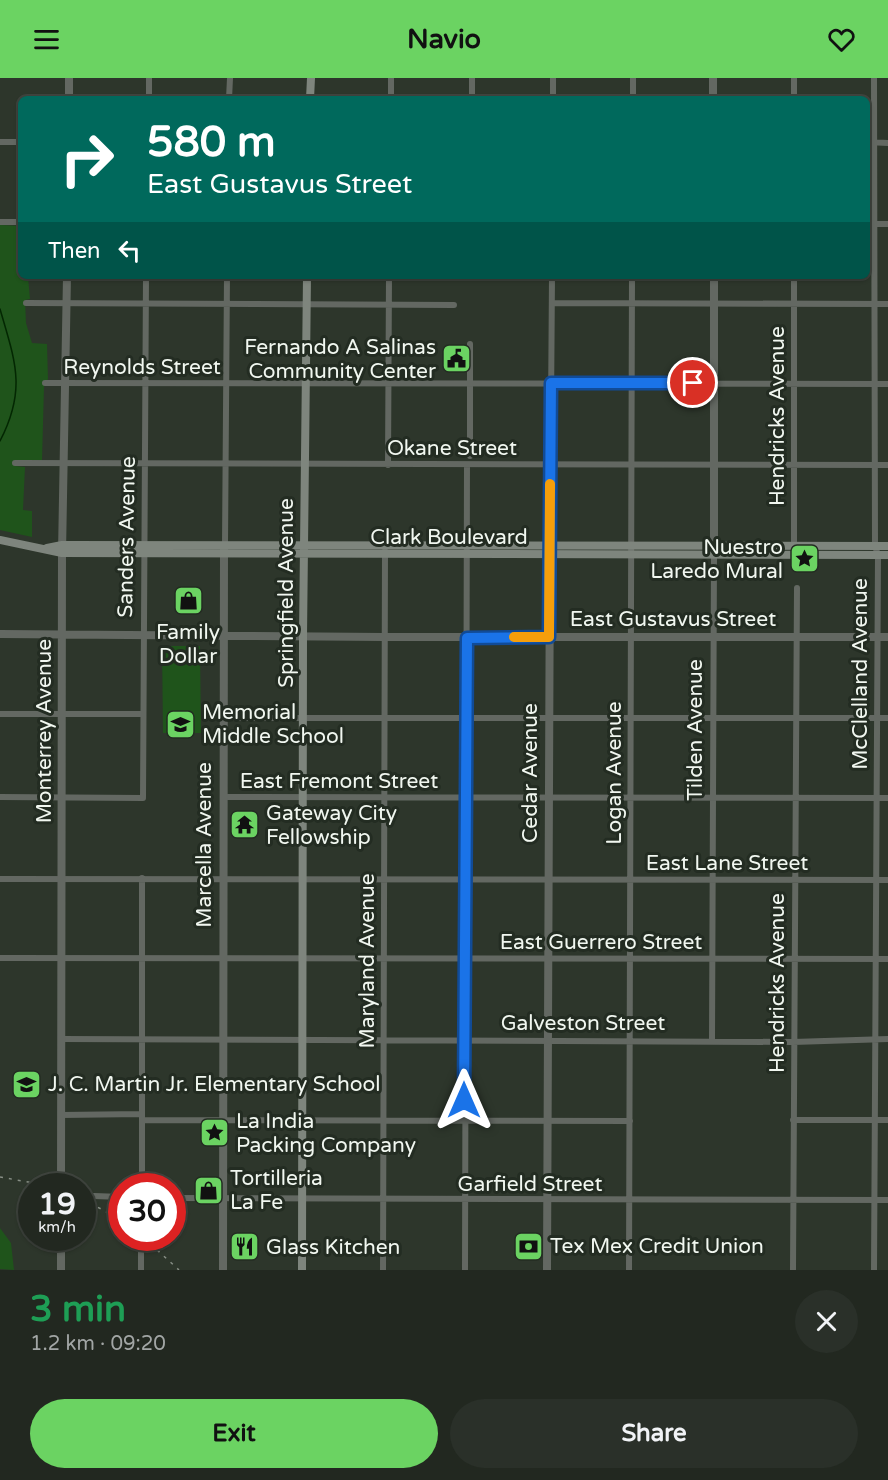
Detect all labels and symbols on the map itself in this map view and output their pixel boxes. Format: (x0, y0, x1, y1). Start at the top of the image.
street label: Hendricks Avenue (765, 326, 790, 506)
place label: Fernando A Salinas Community Center (244, 335, 436, 384)
public building icon: Fernando A Salinas Community Center (441, 343, 473, 375)
street label: Reynolds Street (63, 355, 221, 380)
pin (667, 357, 718, 408)
street label: Okane Street (387, 436, 517, 461)
street label: Sanders Avenue (113, 456, 141, 618)
street label: Springfield Avenue (274, 498, 299, 688)
street label: Clark Boulevard (370, 525, 528, 550)
place label: Nuestro Laredo Mural (650, 535, 783, 584)
place icon: Nuestro Laredo Mural (788, 543, 820, 575)
street label: McClelland Avenue (848, 578, 873, 770)
shop icon: Family Dollar (172, 585, 204, 617)
street label: East Gustavus Street (570, 607, 776, 632)
place label: Family Dollar (156, 620, 220, 669)
street label: Monterrey Avenue (32, 639, 57, 823)
street label: Tilden Avenue (683, 659, 708, 801)
place label: Memorial Middle School (202, 700, 344, 749)
street label: Logan Avenue (602, 701, 627, 845)
street label: Cedar Avenue (518, 703, 543, 843)
school or university icon: Memorial Middle School (165, 708, 197, 740)
street label: Marcella Avenue (192, 762, 217, 928)
street label: East Fremont Street (240, 769, 438, 794)
place label: Gateway City Fellowship (266, 801, 397, 850)
temple icon: Gateway City Fellowship (229, 809, 261, 841)
street label: East Lane Street (646, 851, 808, 876)
street label: Maryland Avenue (355, 873, 380, 1049)
street label: Hendricks Avenue (765, 893, 790, 1073)
street label: East Guerrero Street (500, 930, 702, 955)
street label: Galveston Street (501, 1011, 665, 1036)
school or university icon: J. C. Martin Jr. Elementary School (11, 1068, 43, 1100)
position arrow (432, 1068, 496, 1132)
place label: J. C. Martin Jr. Elementary School (48, 1072, 380, 1097)
place label: La India Packing Company (236, 1109, 416, 1158)
place icon: La India Packing Company (199, 1117, 231, 1149)
place label: Tortilleria La Fe (230, 1166, 323, 1215)
street label: Garfield Street (458, 1172, 602, 1197)
speed limit sign: 30 (108, 1173, 186, 1251)
shop icon: Tortilleria La Fe (193, 1174, 225, 1206)
bank icon: Tex Mex Credit Union (513, 1230, 545, 1262)
restaurant icon: Glass Kitchen (229, 1231, 261, 1263)
place label: Tex Mex Credit Union (550, 1234, 764, 1259)
place label: Glass Kitchen (266, 1235, 400, 1260)

